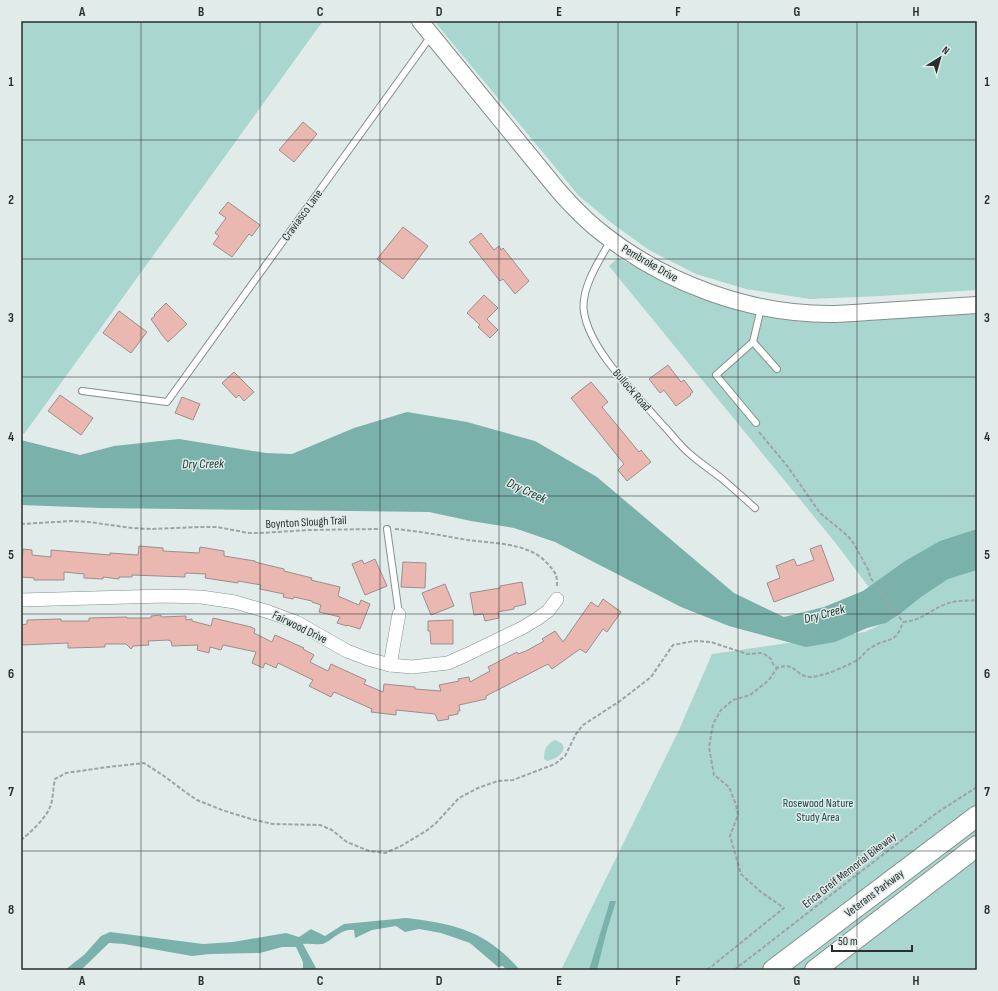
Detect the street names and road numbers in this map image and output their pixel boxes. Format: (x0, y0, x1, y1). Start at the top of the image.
street label: Craviasco Lane (279, 186, 326, 244)
street label: Pembroke Drive (619, 241, 681, 286)
street label: Bullock Road (609, 366, 654, 415)
street label: Boynton Slough Trail (265, 513, 347, 532)
street label: Fairwood Drive (270, 608, 330, 647)
street label: Erica Greif Memorial Bikeway (799, 829, 900, 912)
street label: Veterans Parkway (842, 866, 907, 921)

